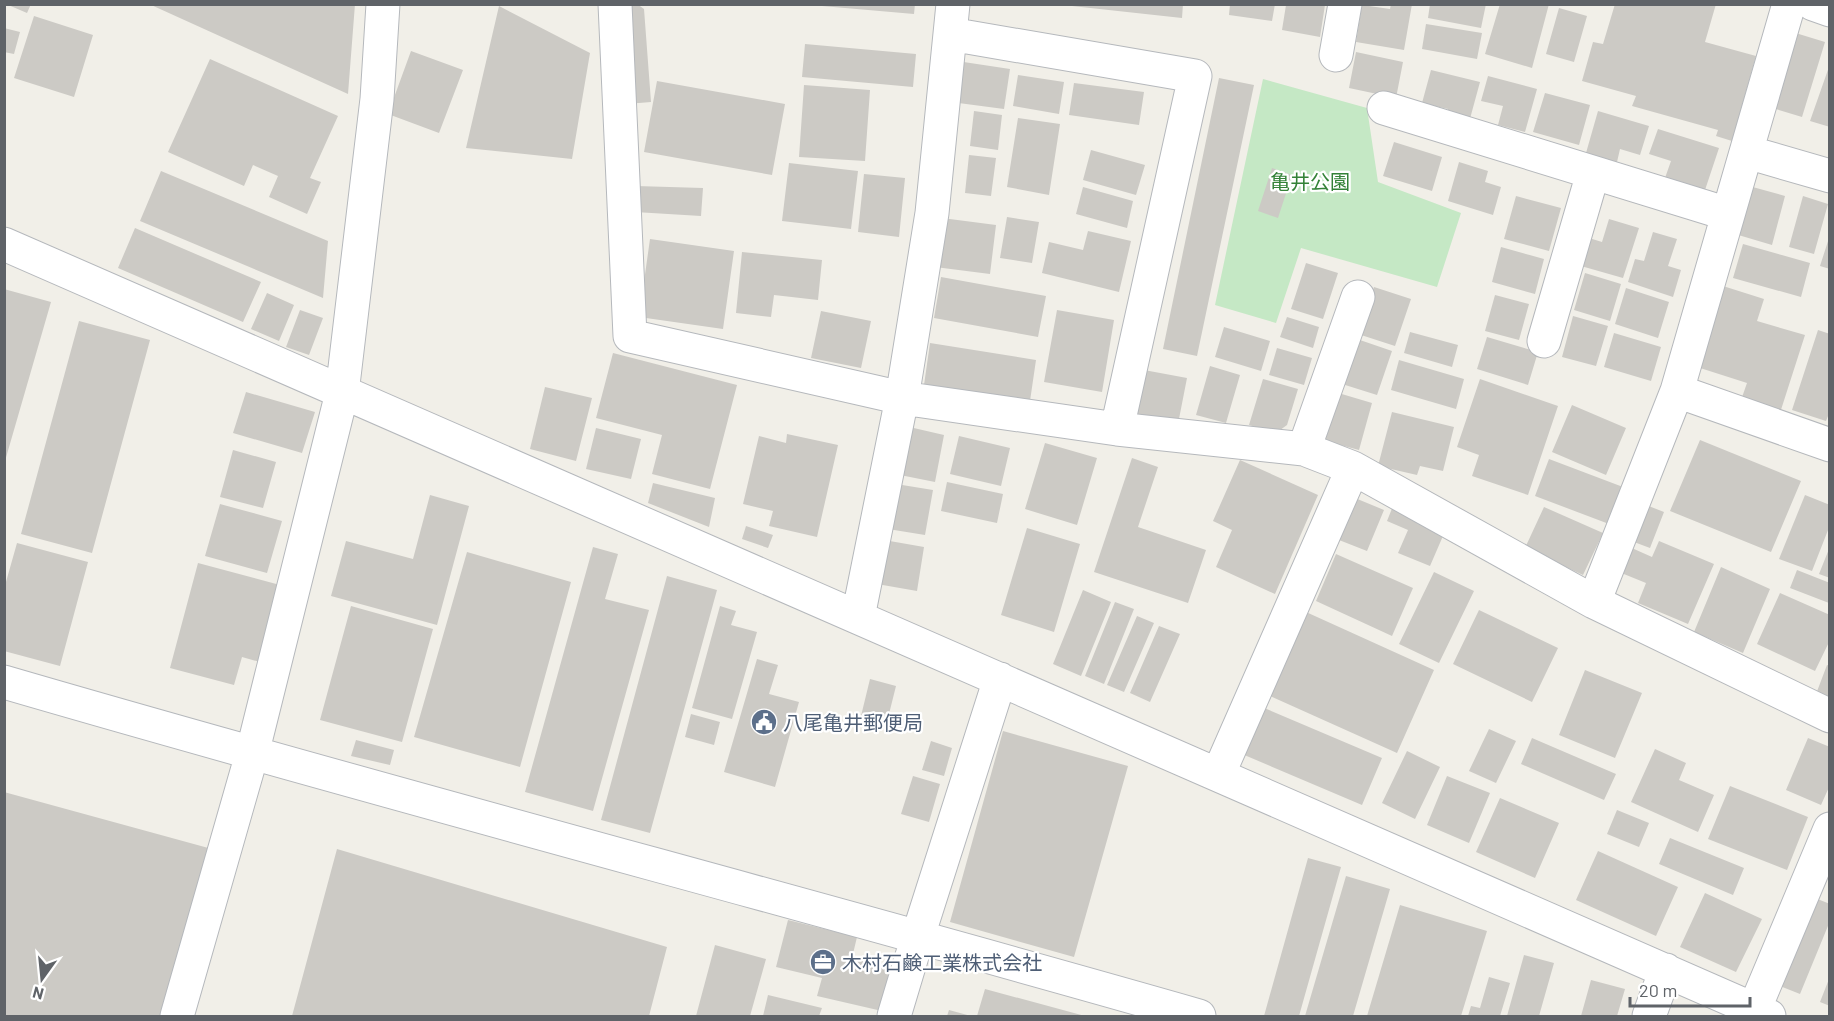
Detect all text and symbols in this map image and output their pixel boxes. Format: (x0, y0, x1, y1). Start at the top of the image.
park label: 亀井公園 (1270, 169, 1350, 193)
public building icon: 八尾亀井郵便局 (749, 707, 779, 737)
place label: 八尾亀井郵便局 (783, 710, 923, 734)
office icon: 木村石鹸工業株式会社 (808, 947, 838, 977)
north arrow (12, 949, 72, 1009)
place label: 木村石鹸工業株式会社 (842, 950, 1042, 974)
scale bar (1630, 970, 1750, 1008)
text: 20 m (1639, 979, 1677, 1001)
text: N (30, 983, 46, 1005)

